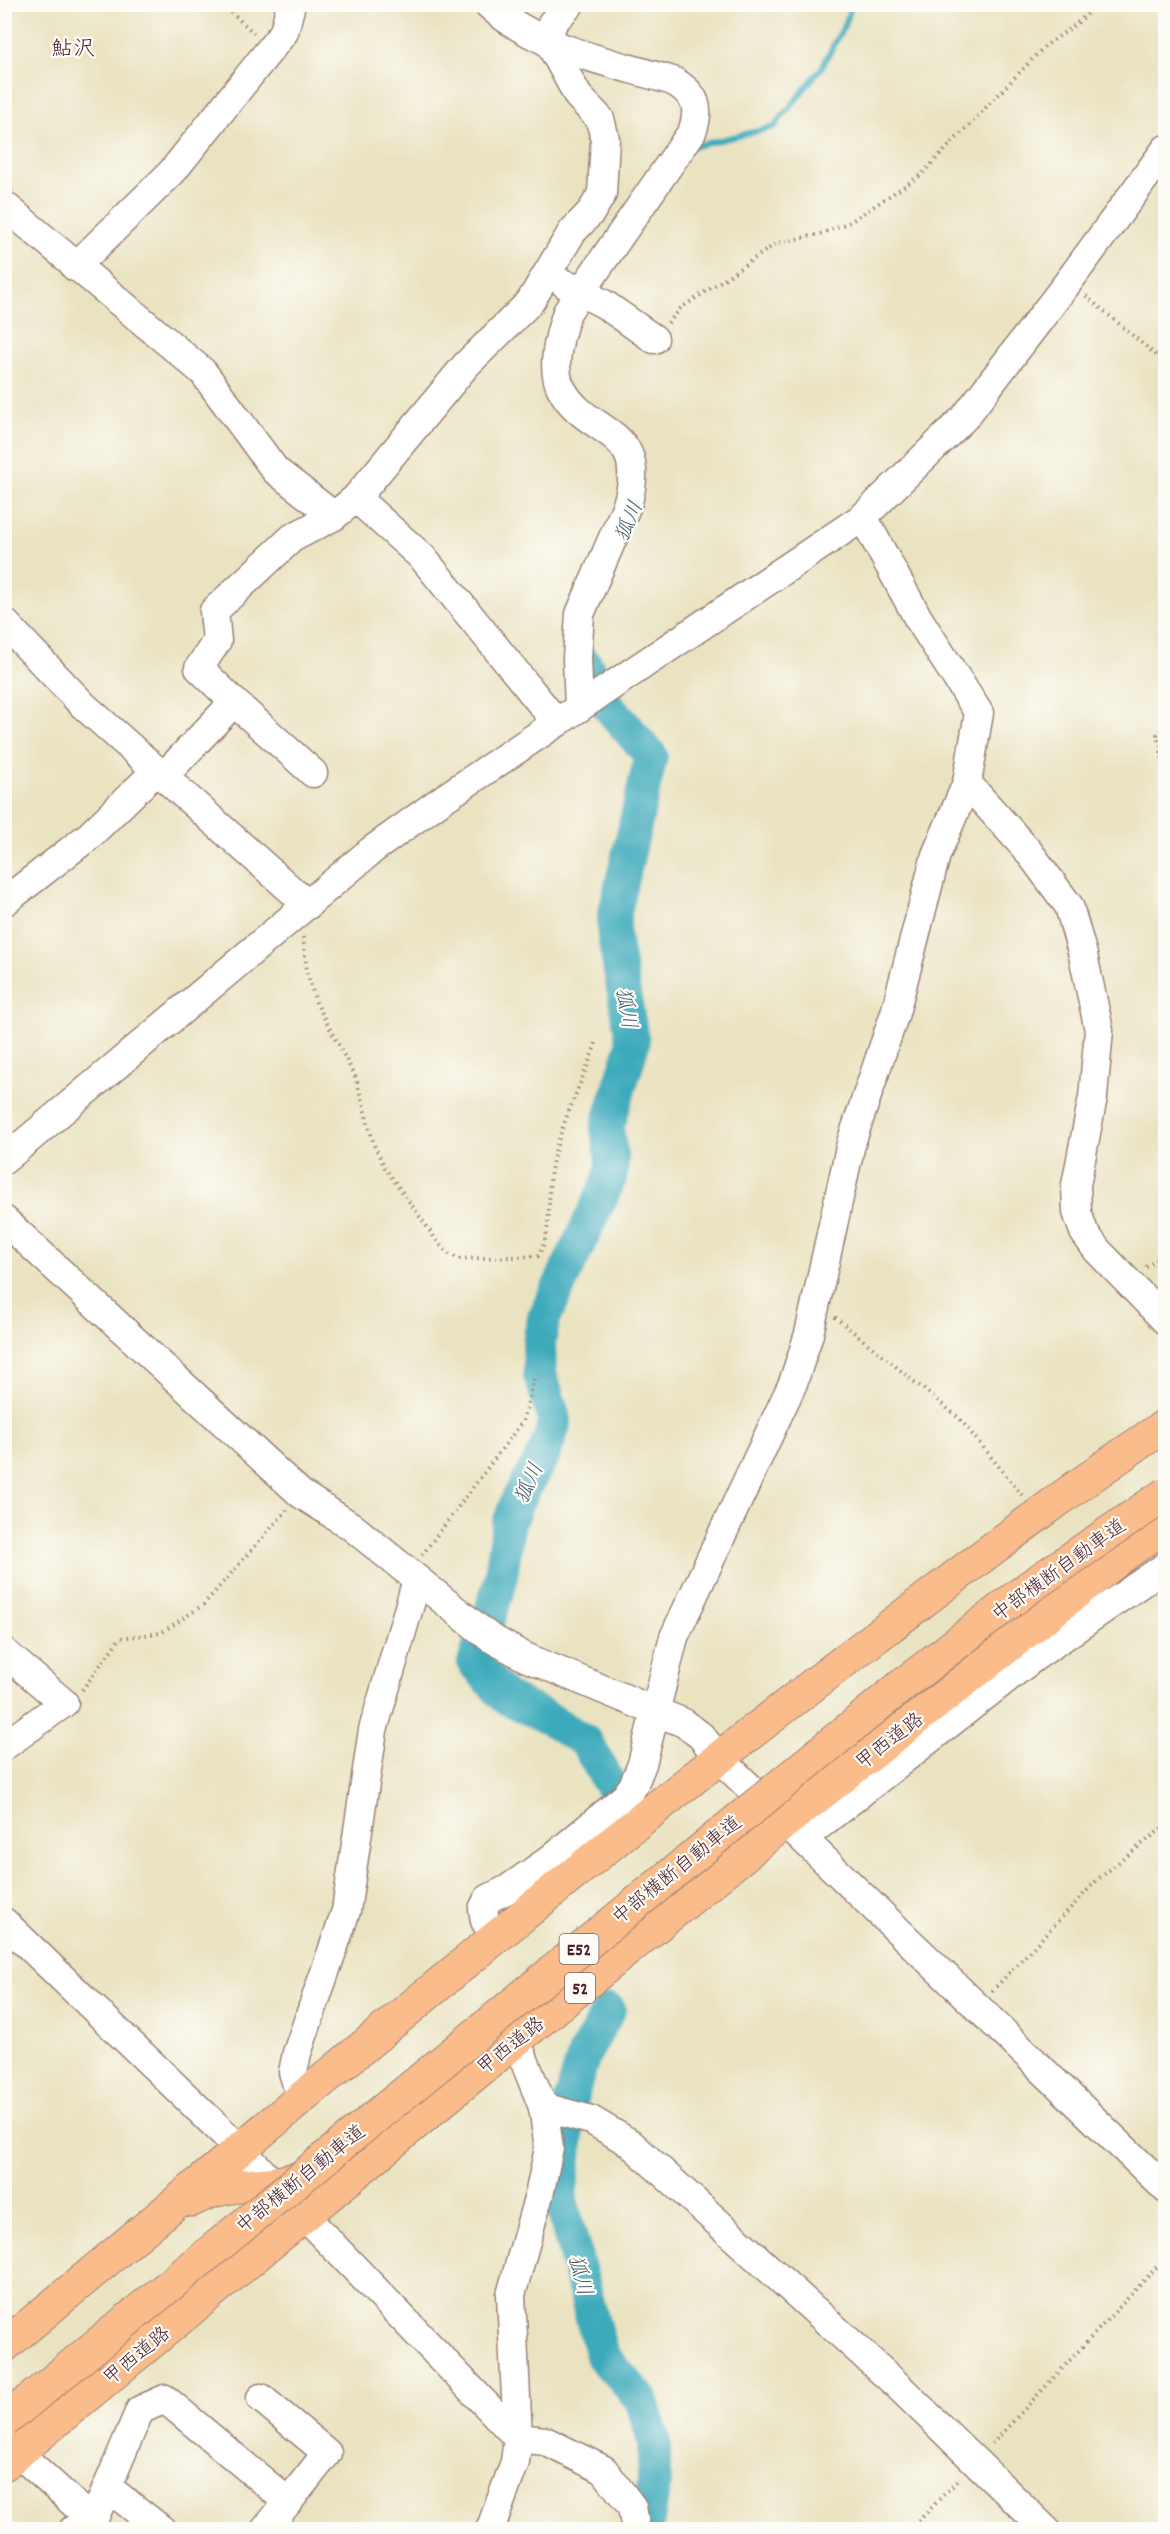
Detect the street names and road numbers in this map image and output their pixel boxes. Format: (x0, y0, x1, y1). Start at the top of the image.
street label: 中部横断自動車道 (987, 1513, 1133, 1630)
street label: 甲西道路 (851, 1707, 931, 1778)
street label: 中部横断自動車道 (607, 1810, 749, 1933)
road number: E52 (560, 1934, 598, 1964)
road number: 52 (565, 1973, 595, 2003)
street label: 甲西道路 (472, 2011, 552, 2083)
street label: 中部横断自動車道 (231, 2119, 373, 2242)
street label: 甲西道路 (98, 2321, 178, 2394)

